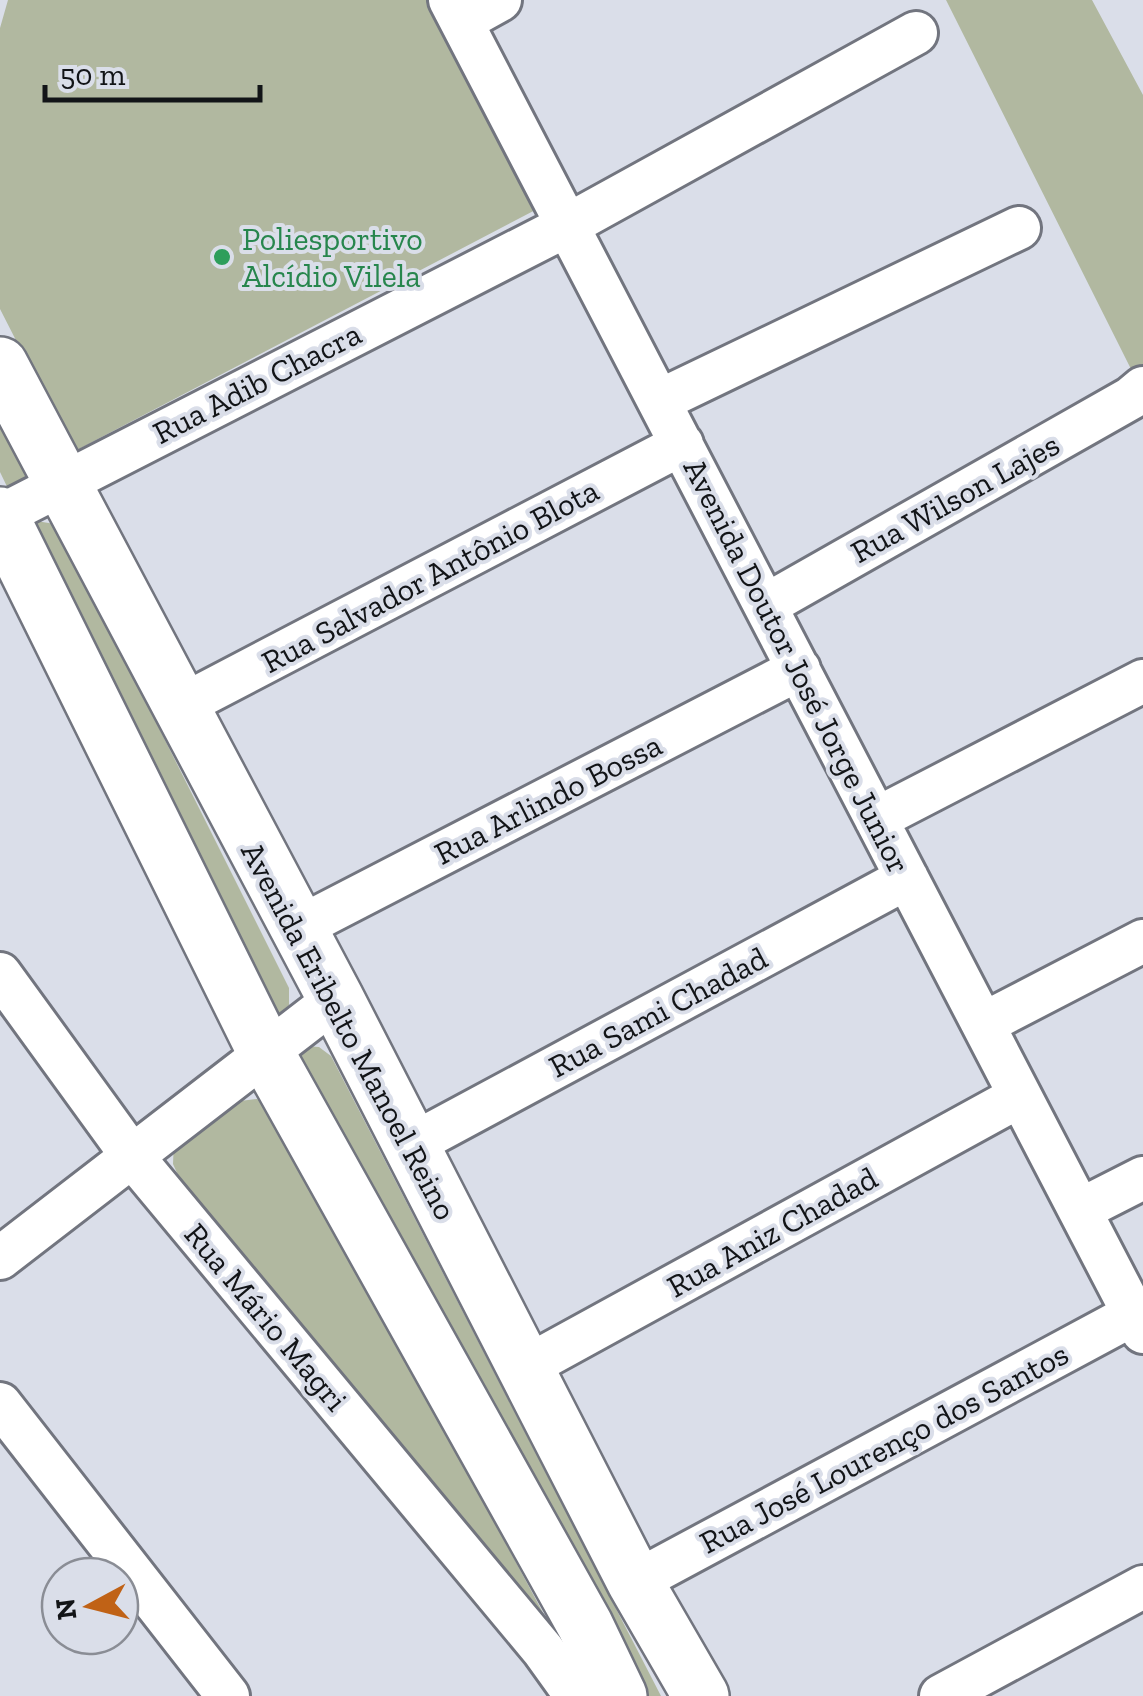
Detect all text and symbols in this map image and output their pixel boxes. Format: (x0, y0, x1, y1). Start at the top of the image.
scale bar (45, 40, 260, 102)
text: 50 m (60, 57, 125, 93)
place label: Poliesportivo Alcídio Vilela (242, 220, 423, 295)
marker: Poliesportivo Alcídio Vilela (211, 246, 233, 268)
street label: Rua Adib Chacra (147, 314, 367, 452)
street label: Rua Wilson Lajes (844, 425, 1066, 571)
street label: Avenida Doutor José Jorge Junior (676, 452, 918, 880)
street label: Rua Salvador Antônio Blota (255, 471, 605, 681)
street label: Rua Arlindo Bossa (428, 725, 668, 873)
street label: Avenida Eribelto Manoel Reino (233, 836, 465, 1226)
street label: Rua Sami Chadad (542, 938, 774, 1085)
street label: Rua Aniz Chadad (660, 1158, 884, 1305)
street label: Rua Mário Magri (177, 1215, 356, 1419)
street label: Rua José Lourenço dos Santos (693, 1335, 1075, 1561)
north arrow (40, 1556, 140, 1656)
text: N (48, 1596, 83, 1622)

